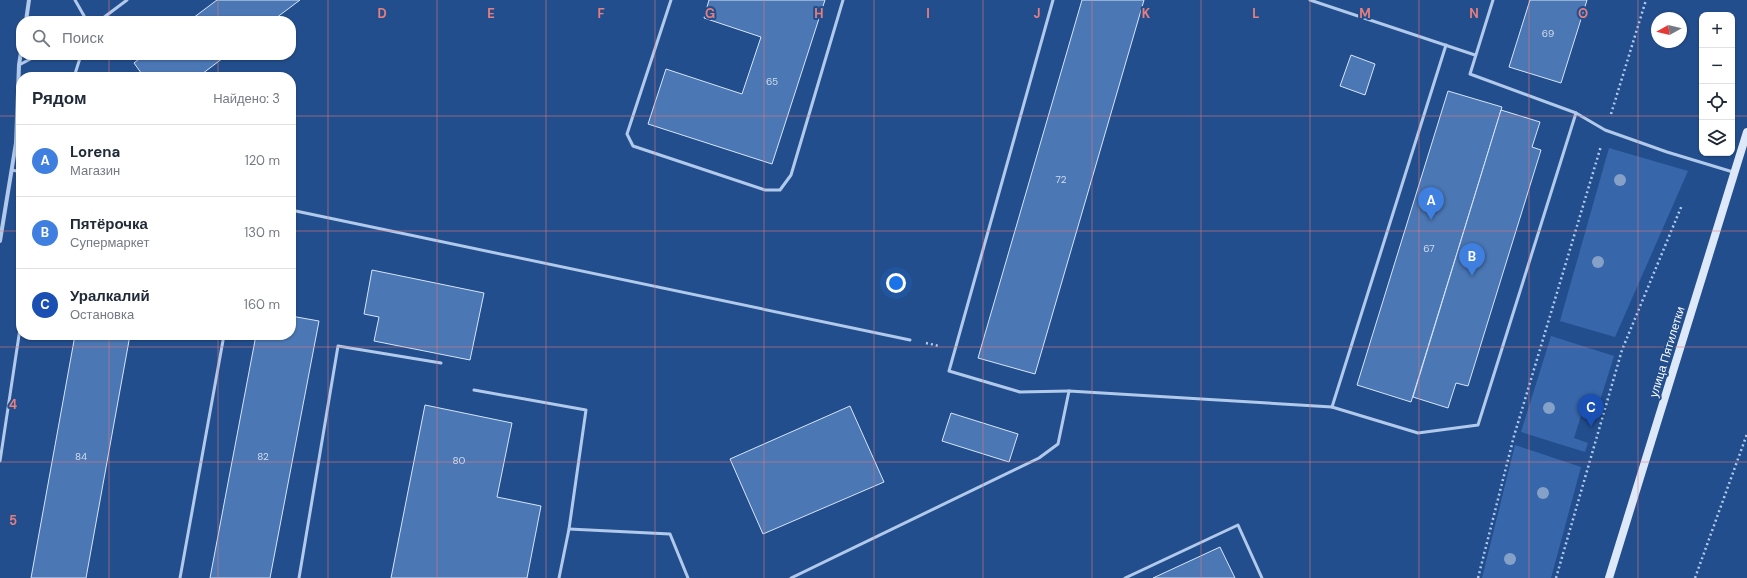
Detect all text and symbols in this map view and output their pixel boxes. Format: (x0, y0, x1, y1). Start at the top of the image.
text: D (377, 5, 387, 22)
text: E (487, 5, 495, 22)
text: F (597, 5, 605, 22)
text: G (705, 5, 715, 22)
text: H (814, 5, 824, 22)
text: I (926, 5, 930, 22)
text: J (1033, 5, 1041, 22)
text: K (1142, 5, 1151, 22)
text: L (1252, 5, 1260, 22)
text: M (1359, 5, 1371, 22)
text: N (1469, 5, 1479, 22)
text: O (1578, 5, 1588, 22)
north arrow (1651, 12, 1687, 48)
map controls (1699, 12, 1735, 156)
button: + (1699, 12, 1735, 48)
search box (16, 16, 296, 60)
icon: search (30, 27, 52, 49)
house number: 69 (1542, 27, 1554, 40)
text: Поиск (62, 28, 104, 48)
button: − (1699, 48, 1735, 84)
house number: 65 (766, 75, 778, 88)
button: locate (1699, 84, 1735, 120)
text: Рядом (32, 87, 87, 109)
text: Найдено: 3 (213, 90, 280, 107)
button: layers (1699, 120, 1735, 156)
text: Lorena (70, 142, 120, 162)
text: A (40, 152, 50, 169)
text: 120 m (245, 152, 280, 169)
text: Магазин (70, 162, 120, 179)
house number: 72 (1056, 173, 1067, 186)
pin: A (1418, 187, 1444, 220)
text: Пятёрочка (70, 214, 148, 234)
text: B (41, 224, 49, 241)
text: 130 m (244, 224, 280, 241)
text: Супермаркет (70, 234, 149, 251)
house number: 67 (1423, 242, 1435, 255)
pin: B (1459, 243, 1485, 276)
your location (886, 273, 906, 293)
text: Уралкалий (70, 286, 150, 306)
text: C (40, 296, 50, 313)
text: 160 m (244, 296, 280, 313)
street label: улица Пятилетки (1646, 305, 1688, 399)
text: Остановка (70, 306, 134, 323)
pin: C (1578, 394, 1604, 427)
text: 4 (9, 396, 17, 413)
house number: 84 (75, 450, 87, 463)
house number: 82 (257, 450, 269, 463)
house number: 80 (453, 454, 466, 467)
text: 5 (9, 512, 17, 529)

